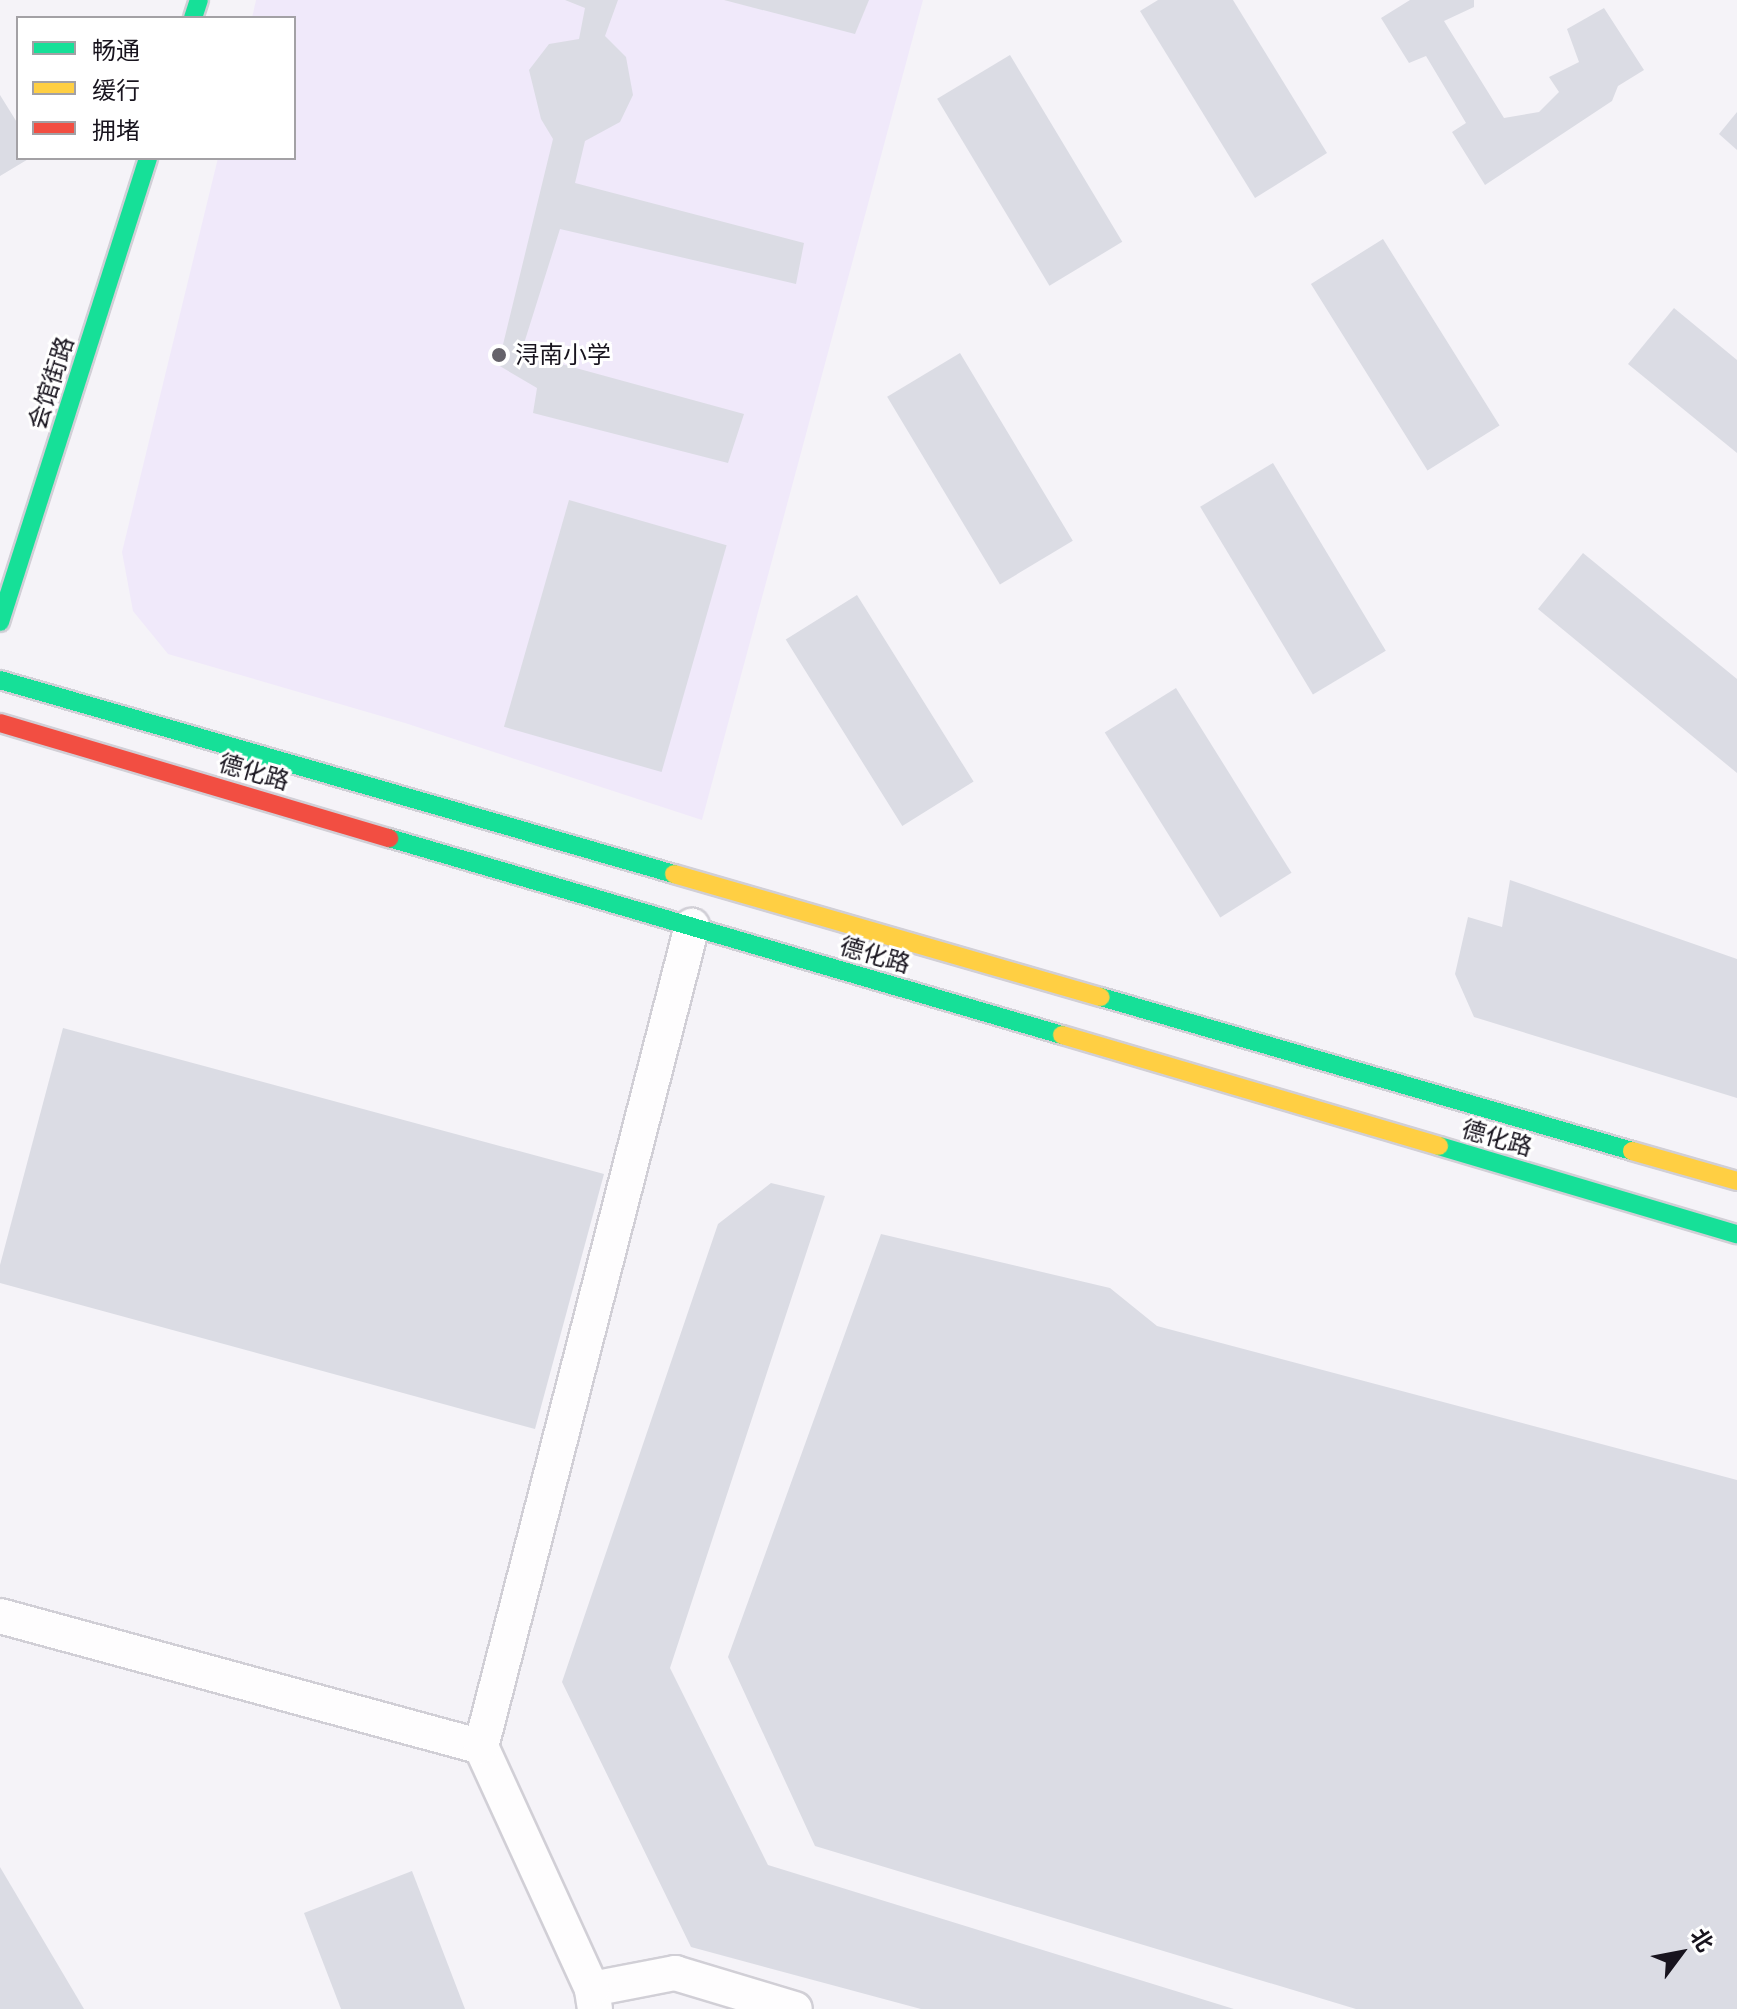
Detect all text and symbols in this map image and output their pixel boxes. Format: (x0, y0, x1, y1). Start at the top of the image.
legend (16, 16, 296, 160)
text: 畅通 (92, 37, 140, 64)
text: 缓行 (92, 77, 140, 104)
text: 拥堵 (92, 117, 140, 144)
street label: 会馆街路 (22, 333, 80, 433)
place label: 浔南小学 (515, 341, 611, 369)
marker: 浔南小学 (490, 346, 508, 364)
street label: 德化路 (215, 748, 293, 796)
street label: 德化路 (836, 931, 914, 979)
street label: 德化路 (1458, 1114, 1536, 1162)
north arrow (1641, 1913, 1721, 1993)
text: 北 (1685, 1924, 1718, 1956)

